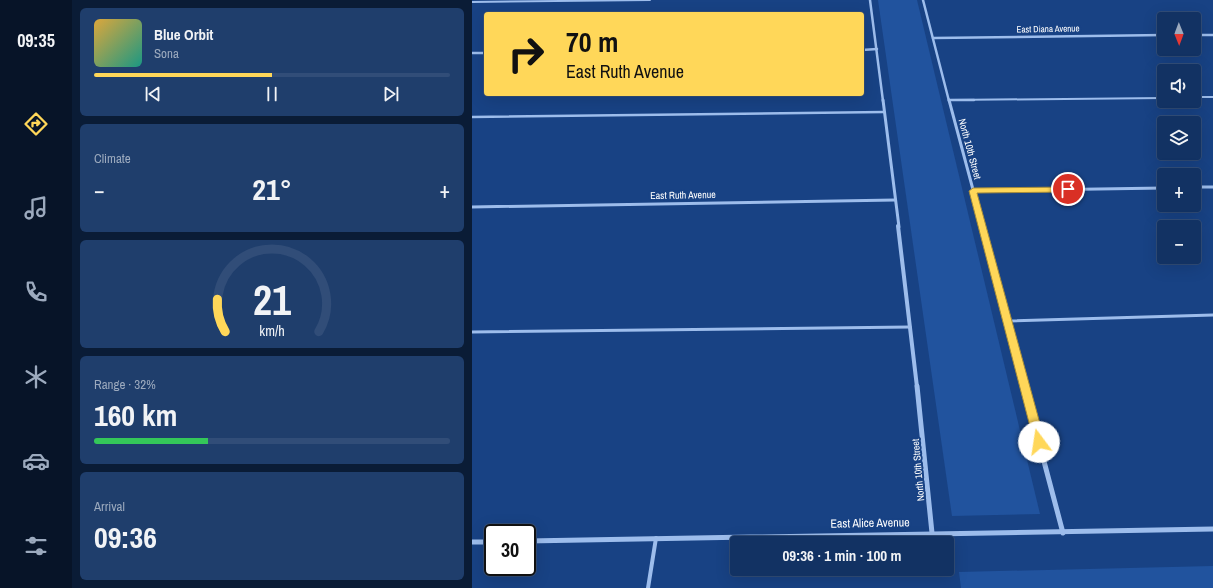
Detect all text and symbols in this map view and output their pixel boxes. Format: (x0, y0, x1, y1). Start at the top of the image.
north arrow (1157, 12, 1201, 56)
map controls (1157, 12, 1201, 264)
street label: East Diana Avenue (1016, 22, 1080, 36)
text: 70 m (566, 23, 618, 61)
text: Blue Orbit (154, 24, 213, 45)
text: 09:35 (17, 28, 55, 53)
icon: right (500, 28, 552, 80)
text: Sona (154, 45, 179, 62)
text: East Ruth Avenue (566, 59, 684, 84)
button: sound (1157, 64, 1201, 108)
icon: previous (142, 83, 164, 105)
icon: pause (261, 83, 283, 105)
icon: next (380, 83, 402, 105)
icon: directions (22, 110, 50, 138)
button: layers (1157, 116, 1201, 160)
street label: North 10th Street (956, 117, 985, 182)
text: Climate (94, 150, 131, 167)
button: + (1157, 168, 1201, 212)
text: 21° (252, 169, 292, 209)
pin (1051, 172, 1085, 206)
text: − (94, 175, 105, 205)
text: + (439, 175, 450, 205)
icon: arrive (1057, 178, 1079, 200)
street label: East Ruth Avenue (650, 188, 716, 202)
icon: music (22, 194, 50, 222)
button: − (1157, 220, 1201, 264)
text: 21 (253, 272, 291, 328)
icon: phone (22, 278, 50, 306)
text: km/h (259, 321, 285, 340)
icon: climate (22, 363, 50, 391)
text: Range · 32% (94, 376, 156, 393)
text: 160 km (94, 395, 177, 435)
position arrow (1018, 421, 1060, 463)
street label: North 10th Street (909, 438, 927, 502)
icon: car (22, 447, 50, 475)
text: Arrival (94, 498, 125, 515)
street label: East Alice Avenue (830, 514, 910, 532)
text: 09:36 (94, 517, 157, 557)
speed limit sign: 30 (484, 524, 536, 576)
icon: filters (22, 532, 50, 560)
text: 09:36 · 1 min · 100 m (783, 545, 901, 566)

